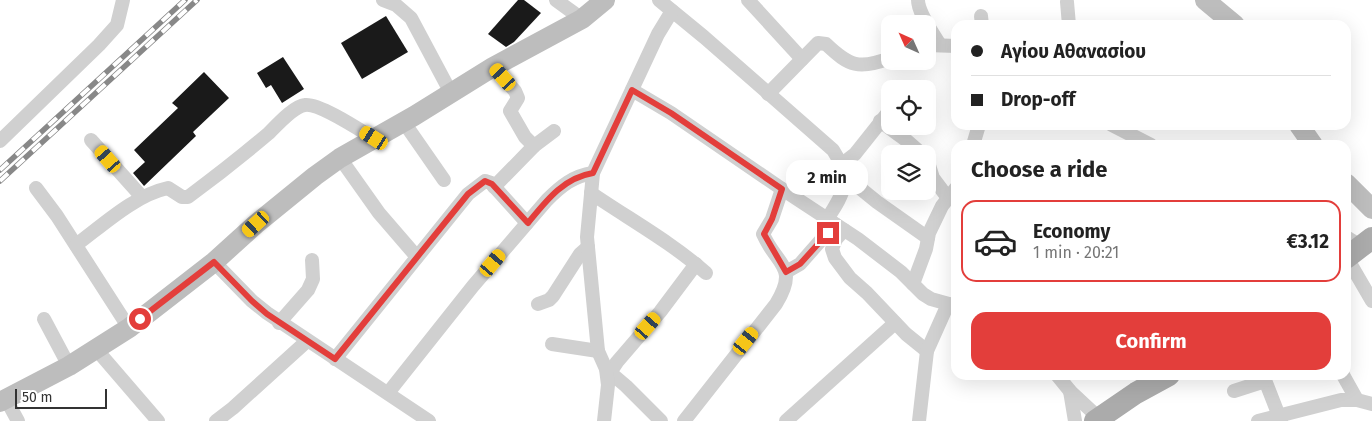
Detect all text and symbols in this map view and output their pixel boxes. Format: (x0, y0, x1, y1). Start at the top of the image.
north arrow (881, 15, 936, 70)
map controls (881, 15, 936, 200)
text: Αγίου Αθανασίου (1001, 40, 1146, 63)
car (487, 61, 518, 93)
button: locate (881, 80, 936, 135)
text: Drop-off (1001, 88, 1075, 111)
car (357, 124, 390, 152)
car (92, 143, 123, 175)
button: layers (881, 145, 936, 200)
text: Choose a ride (971, 156, 1107, 183)
callout: 2 min (787, 160, 869, 196)
text: 2 min (807, 168, 847, 187)
car (239, 208, 272, 240)
icon: car (973, 219, 1018, 264)
text: Economy (1033, 220, 1110, 243)
route end (817, 222, 839, 244)
text: €3.12 (1287, 230, 1329, 253)
text: 1 min · 20:21 (1033, 243, 1119, 262)
car (477, 247, 508, 279)
route start (129, 308, 151, 330)
car (632, 310, 663, 342)
button: Confirm (971, 312, 1331, 370)
car (730, 325, 761, 357)
scale bar (15, 386, 108, 409)
text: 50 m (22, 389, 53, 406)

